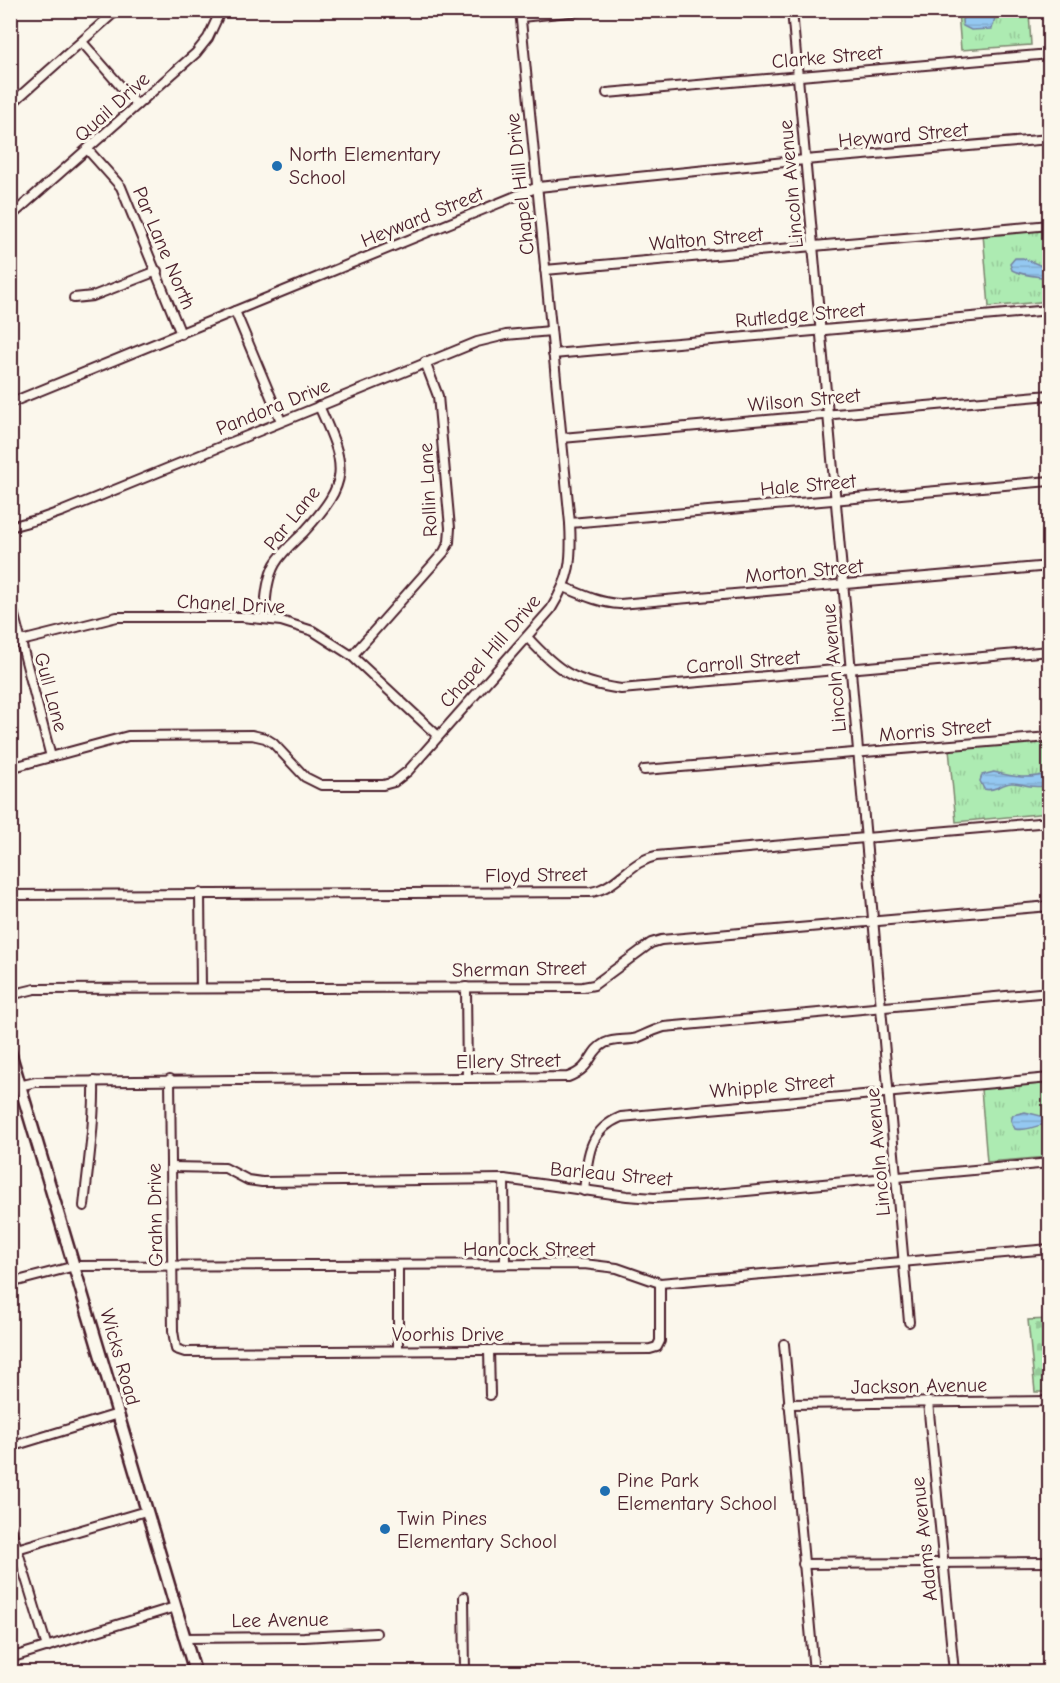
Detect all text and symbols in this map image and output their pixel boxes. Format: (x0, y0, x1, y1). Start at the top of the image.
street label: Clarke Street (771, 41, 885, 73)
street label: Quail Drive (70, 67, 154, 147)
street label: Chapel Hill Drive (501, 112, 539, 256)
street label: Heyward Street (837, 118, 970, 152)
street label: Lincoln Avenue (774, 119, 808, 249)
place label: North Elementary School (289, 143, 440, 189)
marker: North Elementary School (270, 159, 284, 173)
street label: Heyward Street (357, 182, 488, 252)
street label: Par Lane North (128, 183, 200, 313)
street label: Walton Street (648, 222, 765, 255)
street label: Rutledge Street (734, 298, 867, 332)
street label: Pandora Drive (213, 374, 333, 440)
street label: Wilson Street (747, 384, 863, 416)
street label: Rollin Lane (414, 442, 442, 538)
street label: Hale Street (759, 469, 858, 501)
street label: Par Lane (259, 481, 325, 555)
street label: Morton Street (744, 554, 865, 588)
street label: Chanel Drive (176, 590, 286, 618)
street label: Chapel Hill Drive (435, 590, 545, 712)
street label: Lincoln Avenue (817, 603, 851, 733)
street label: Carroll Street (685, 645, 802, 678)
street label: Gull Lane (29, 650, 73, 734)
street label: Morris Street (878, 714, 993, 746)
street label: Floyd Street (485, 863, 589, 887)
street label: Sherman Street (452, 956, 588, 982)
street label: Ellery Street (456, 1049, 562, 1073)
street label: Whipple Street (709, 1069, 837, 1103)
street label: Lincoln Avenue (861, 1087, 895, 1217)
street label: Barleau Street (549, 1157, 674, 1191)
street label: Grahn Drive (143, 1163, 167, 1267)
street label: Hancock Street (463, 1238, 596, 1261)
street label: Wicks Road (95, 1306, 145, 1408)
street label: Voorhis Drive (392, 1323, 504, 1346)
street label: Jackson Avenue (851, 1373, 987, 1399)
place label: Pine Park Elementary School (617, 1469, 777, 1515)
street label: Adams Avenue (906, 1476, 942, 1602)
marker: Pine Park Elementary School (598, 1484, 612, 1498)
place label: Twin Pines Elementary School (397, 1507, 557, 1553)
marker: Twin Pines Elementary School (378, 1522, 392, 1536)
street label: Lee Avenue (231, 1608, 329, 1632)

